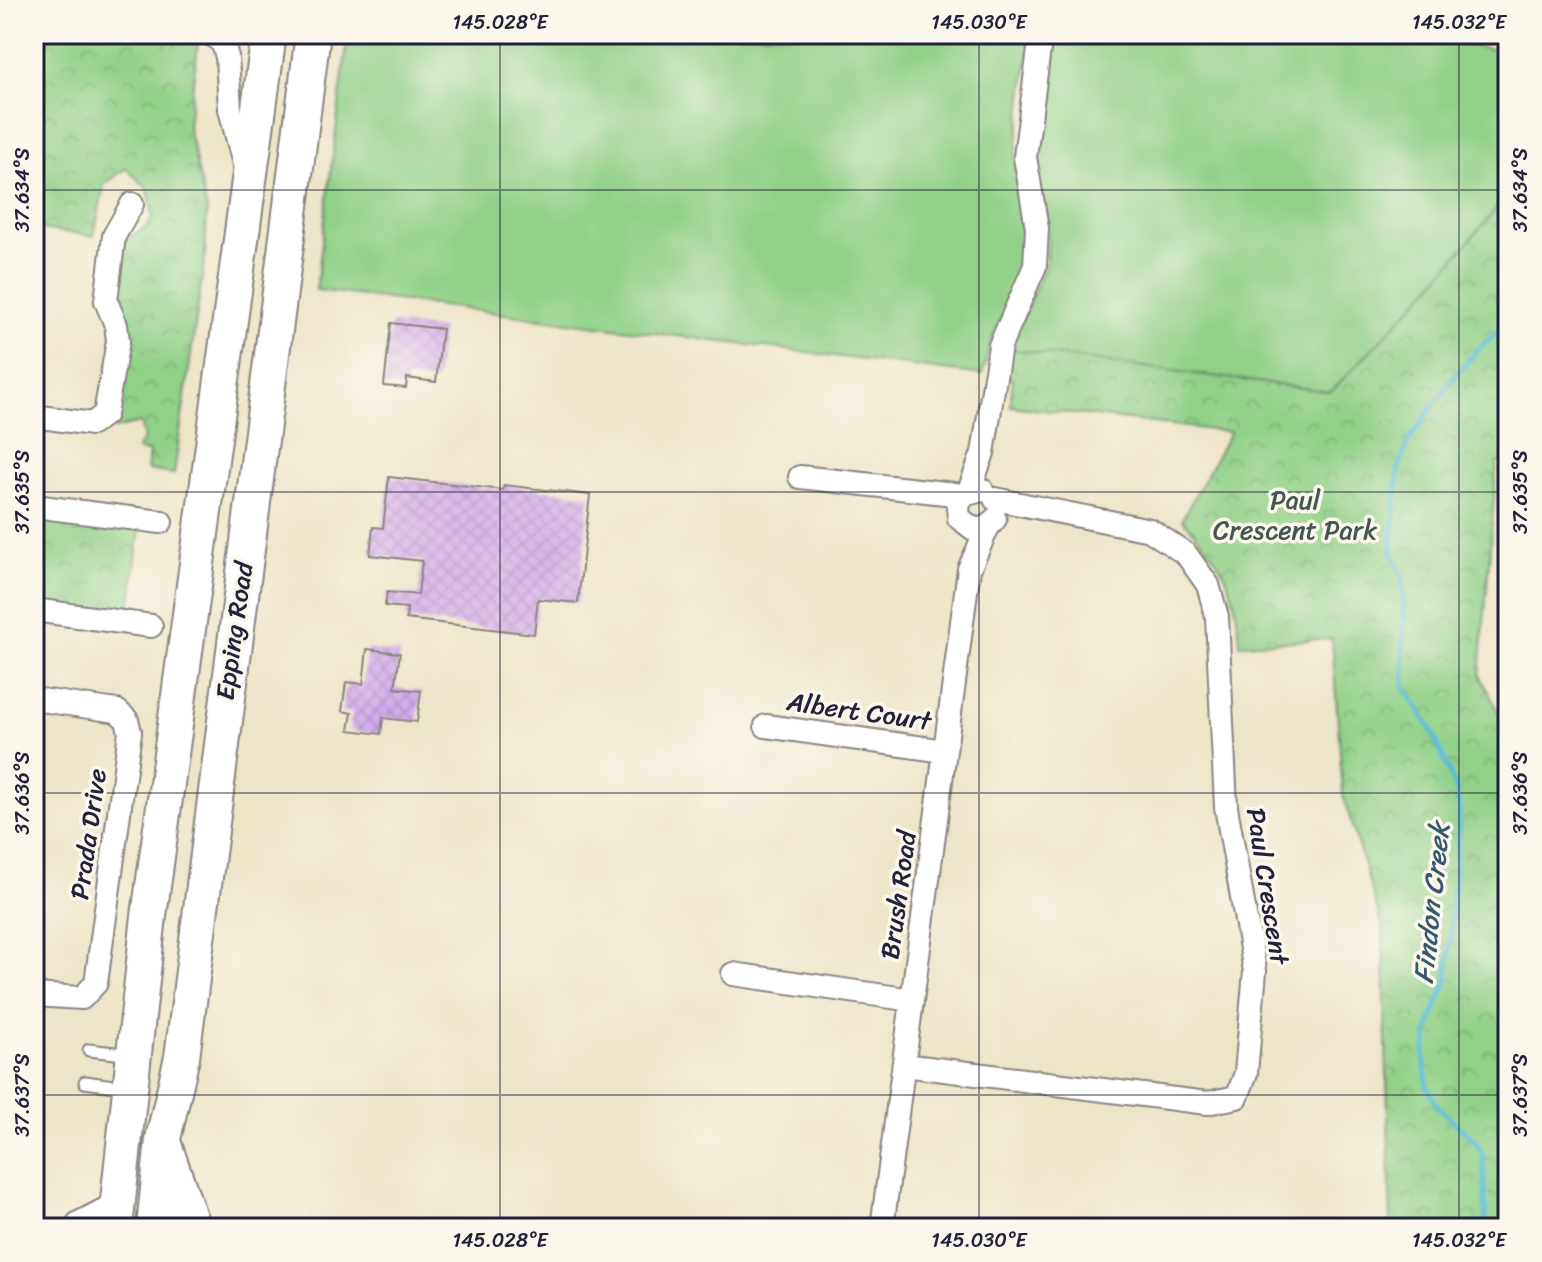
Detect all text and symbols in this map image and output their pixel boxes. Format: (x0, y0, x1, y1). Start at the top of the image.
text: 145.028°E (452, 5, 550, 40)
text: 145.030°E (931, 5, 1029, 40)
text: 145.032°E (1412, 5, 1508, 40)
text: 37.634°S (5, 147, 40, 232)
text: 37.634°S (1503, 147, 1538, 232)
text: 37.635°S (5, 450, 40, 534)
text: 37.635°S (1503, 450, 1538, 534)
park label: Paul Crescent Park (1213, 477, 1377, 553)
street label: Epping Road (202, 557, 267, 703)
street label: Albert Court (783, 678, 935, 744)
text: 37.636°S (5, 751, 40, 835)
text: 37.636°S (1503, 751, 1538, 835)
street label: Prada Drive (56, 766, 120, 902)
street label: Paul Crescent (1233, 804, 1303, 969)
water label: Findon Creek (1399, 817, 1465, 986)
street label: Brush Road (866, 826, 930, 962)
text: 37.637°S (5, 1053, 40, 1137)
text: 37.637°S (1503, 1053, 1538, 1137)
text: 145.028°E (452, 1223, 550, 1258)
text: 145.030°E (931, 1223, 1029, 1258)
text: 145.032°E (1412, 1223, 1508, 1258)

